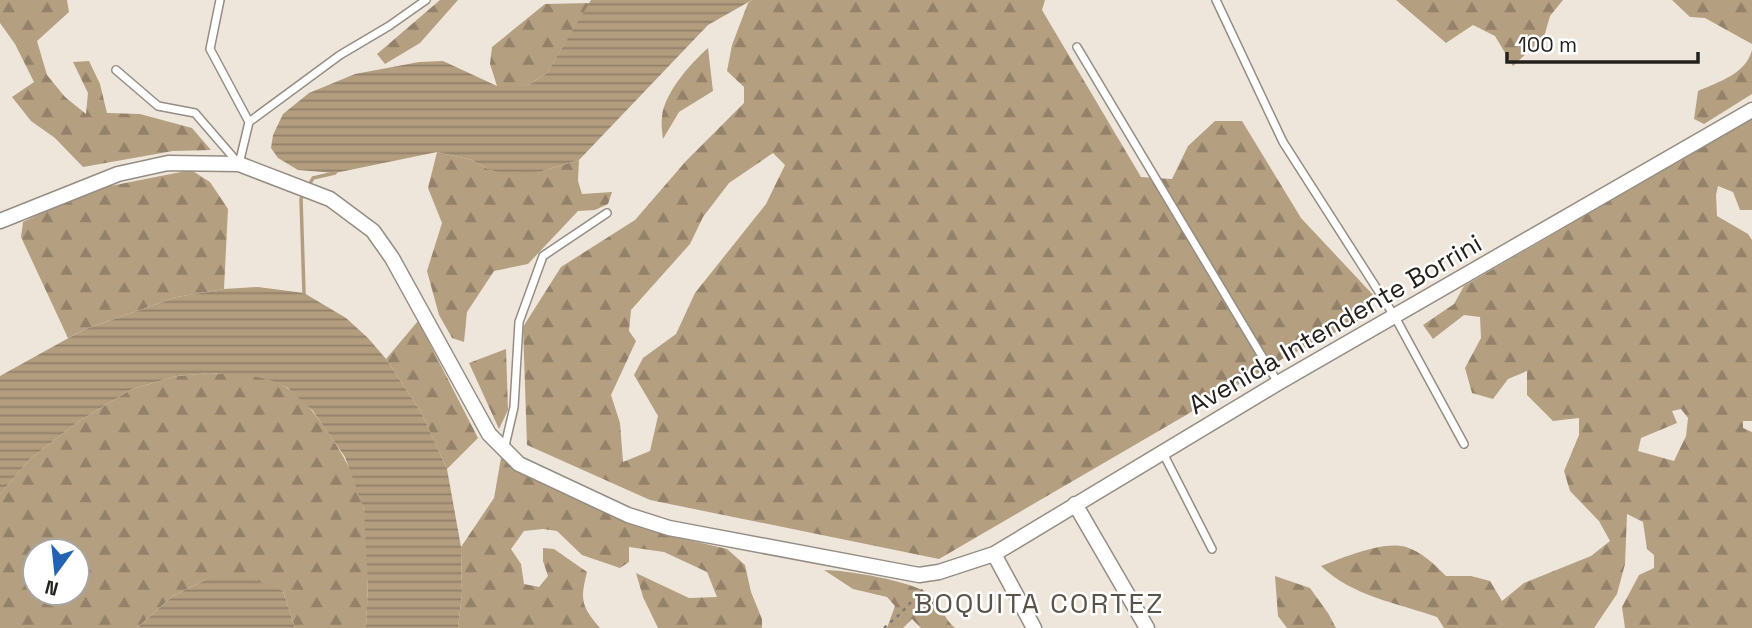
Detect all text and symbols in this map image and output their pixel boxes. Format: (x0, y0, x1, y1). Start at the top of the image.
scale bar (1507, 21, 1698, 65)
text: 100 m (1518, 31, 1577, 58)
street label: Avenida Intendente Borrini (1182, 226, 1488, 422)
north arrow (21, 537, 91, 607)
text: N (42, 574, 61, 602)
district label: BOQUITA CORTEZ (914, 585, 1164, 621)

